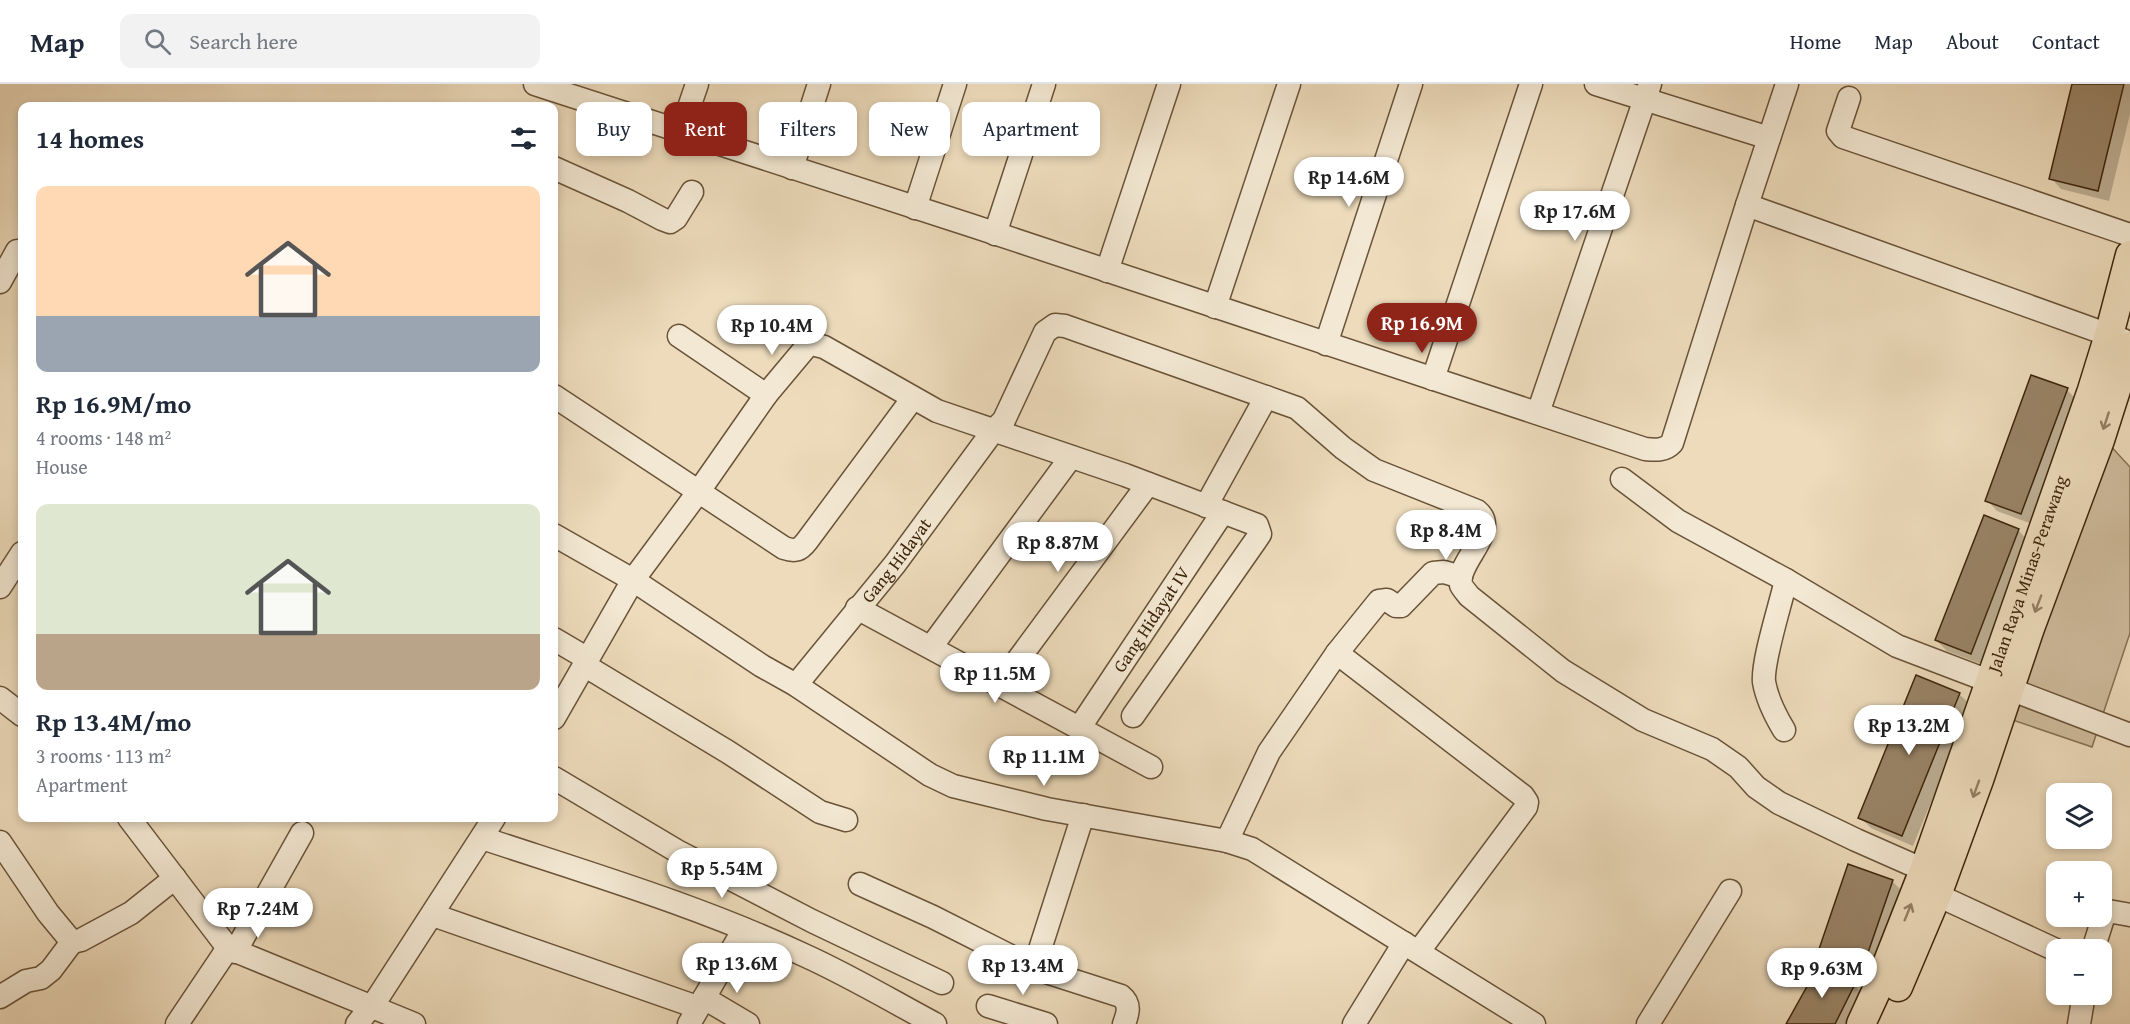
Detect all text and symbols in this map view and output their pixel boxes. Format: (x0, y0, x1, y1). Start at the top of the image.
search box (120, 14, 540, 68)
text: Map (30, 21, 84, 62)
icon: search (141, 25, 174, 58)
text: Search here (189, 25, 298, 57)
text: Home (1790, 26, 1841, 57)
text: Map (1874, 26, 1913, 57)
text: About (1946, 26, 1999, 57)
text: Contact (2032, 26, 2100, 57)
chip: Buy (576, 102, 652, 156)
chip: Rent (664, 102, 747, 156)
chip: Filters (759, 102, 857, 156)
chip: New (869, 102, 950, 156)
chip: Apartment (962, 102, 1100, 156)
text: 14 homes (36, 119, 144, 158)
icon: filters (507, 122, 540, 155)
pin: Rp 14.6M (1287, 157, 1411, 208)
text: Rp 14.6M (1308, 162, 1390, 191)
pin: Rp 17.6M (1513, 191, 1637, 242)
text: Rp 17.6M (1534, 196, 1616, 225)
icon: home (234, 225, 342, 333)
pin: Rp 16.9M (1360, 303, 1484, 354)
pin: Rp 10.4M (710, 305, 834, 356)
text: Rp 16.9M (1381, 308, 1463, 337)
text: Rp 10.4M (731, 310, 813, 339)
text: Rp 16.9M/mo (36, 384, 191, 423)
one-way arrow (2100, 411, 2111, 430)
text: 4 rooms · 148 m² (36, 423, 171, 452)
text: House (36, 452, 88, 481)
street label: Jalan Raya Minas-Perawang (1979, 471, 2074, 678)
pin: Rp 8.4M (1391, 510, 1501, 561)
street label: Gang Hidayat (855, 512, 938, 608)
text: Rp 8.4M (1410, 515, 1482, 544)
pin: Rp 8.87M (996, 522, 1120, 573)
text: Rp 8.87M (1017, 527, 1099, 556)
icon: home (234, 543, 342, 651)
street label: Gang Hidayat IV (1106, 561, 1196, 678)
one-way arrow (2032, 595, 2043, 613)
pin: Rp 11.5M (933, 653, 1057, 704)
text: Rp 11.5M (954, 658, 1036, 687)
text: Rp 13.4M/mo (36, 702, 191, 741)
pin: Rp 13.2M (1847, 705, 1971, 756)
text: Rp 13.2M (1868, 710, 1950, 739)
pin: Rp 11.1M (982, 736, 1106, 787)
text: 3 rooms · 113 m² (36, 741, 171, 770)
text: Rp 11.1M (1003, 741, 1085, 770)
text: Apartment (36, 770, 128, 799)
one-way arrow (1969, 779, 1980, 798)
map controls (2046, 783, 2112, 1005)
button: layers (2046, 783, 2112, 849)
pin: Rp 5.54M (660, 848, 784, 899)
text: Rp 5.54M (681, 853, 763, 882)
button: + (2046, 861, 2112, 927)
pin: Rp 7.24M (196, 888, 320, 939)
text: Rp 7.24M (217, 893, 299, 922)
one-way arrow (1903, 903, 1914, 922)
button: − (2046, 939, 2112, 1005)
pin: Rp 13.6M (675, 943, 799, 994)
pin: Rp 13.4M (961, 945, 1085, 996)
text: Rp 13.6M (696, 948, 778, 977)
pin: Rp 9.63M (1760, 948, 1884, 999)
text: Rp 13.4M (982, 950, 1064, 979)
text: Rp 9.63M (1781, 953, 1863, 982)

